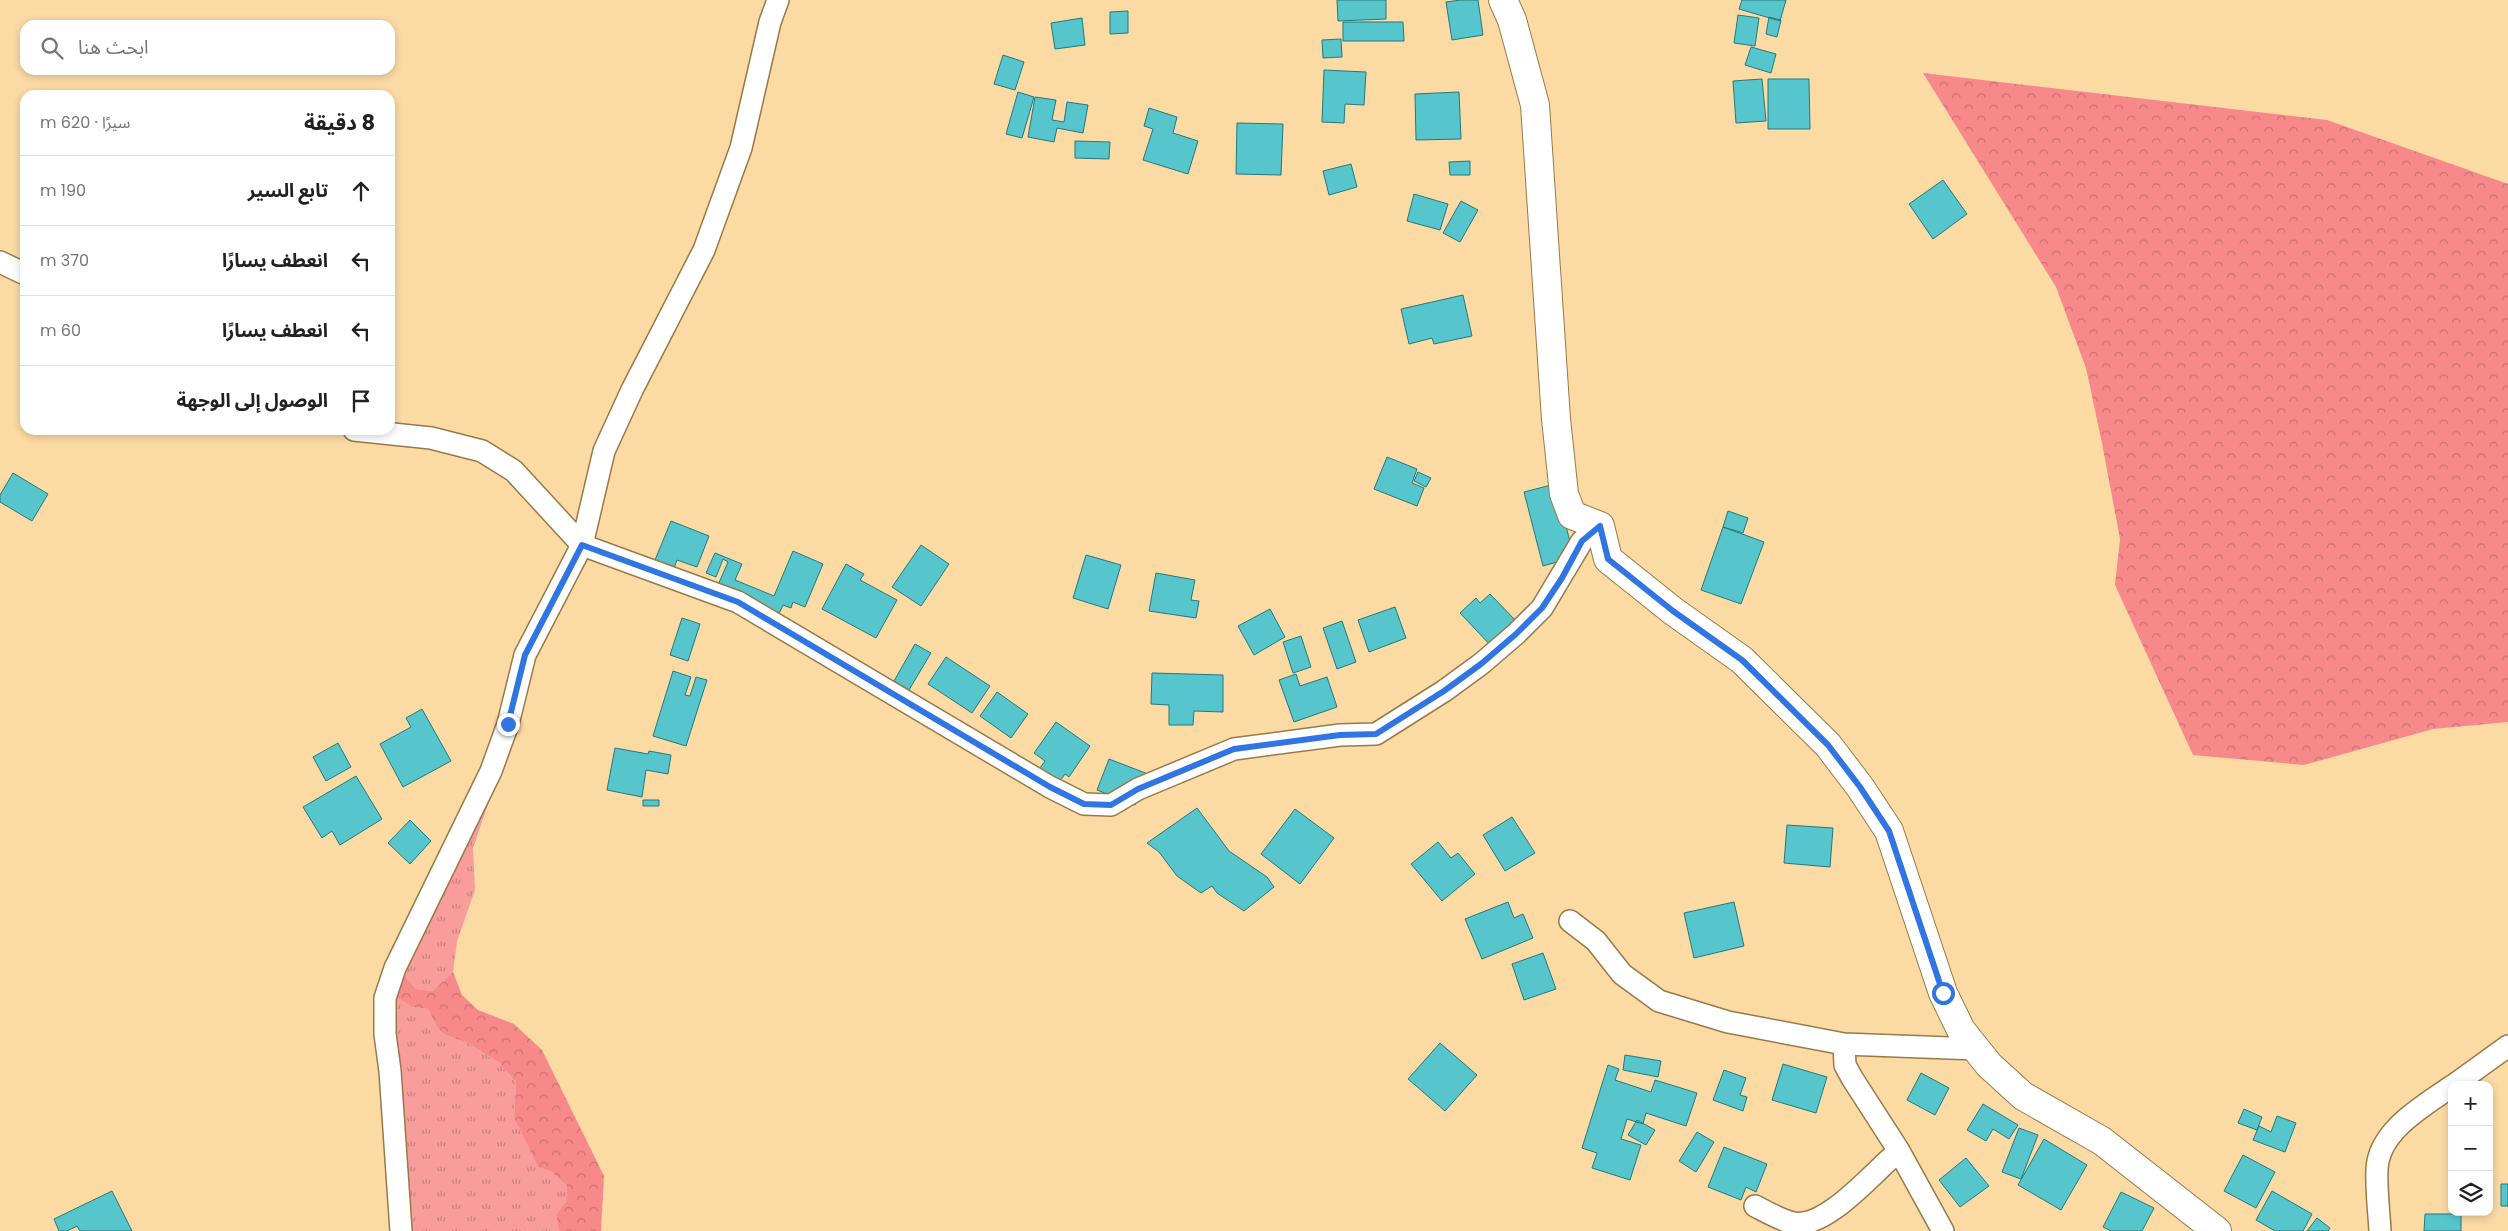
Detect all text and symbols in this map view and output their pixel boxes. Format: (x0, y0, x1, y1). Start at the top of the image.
search box (20, 20, 395, 75)
icon: search (38, 34, 66, 62)
text: ابحث هنا (78, 34, 149, 61)
text: 8 دقيقة (304, 108, 375, 137)
text: سيرًا · 620 m (40, 111, 130, 134)
text: تابع السير (248, 177, 328, 204)
icon: ahead (347, 177, 375, 205)
text: 190 m (40, 179, 86, 202)
text: انعطف يسارًا (222, 247, 328, 274)
icon: left (347, 247, 375, 275)
text: 370 m (40, 249, 89, 272)
text: انعطف يسارًا (222, 317, 328, 344)
icon: left (347, 317, 375, 345)
text: 60 m (40, 319, 81, 342)
text: الوصول إلى الوجهة (176, 387, 328, 414)
icon: arrive (347, 387, 375, 415)
route end (497, 713, 520, 736)
route start (1932, 982, 1955, 1005)
map controls (2448, 1081, 2493, 1216)
button: + (2448, 1081, 2493, 1126)
button: − (2448, 1126, 2493, 1171)
button: layers (2448, 1171, 2493, 1216)

